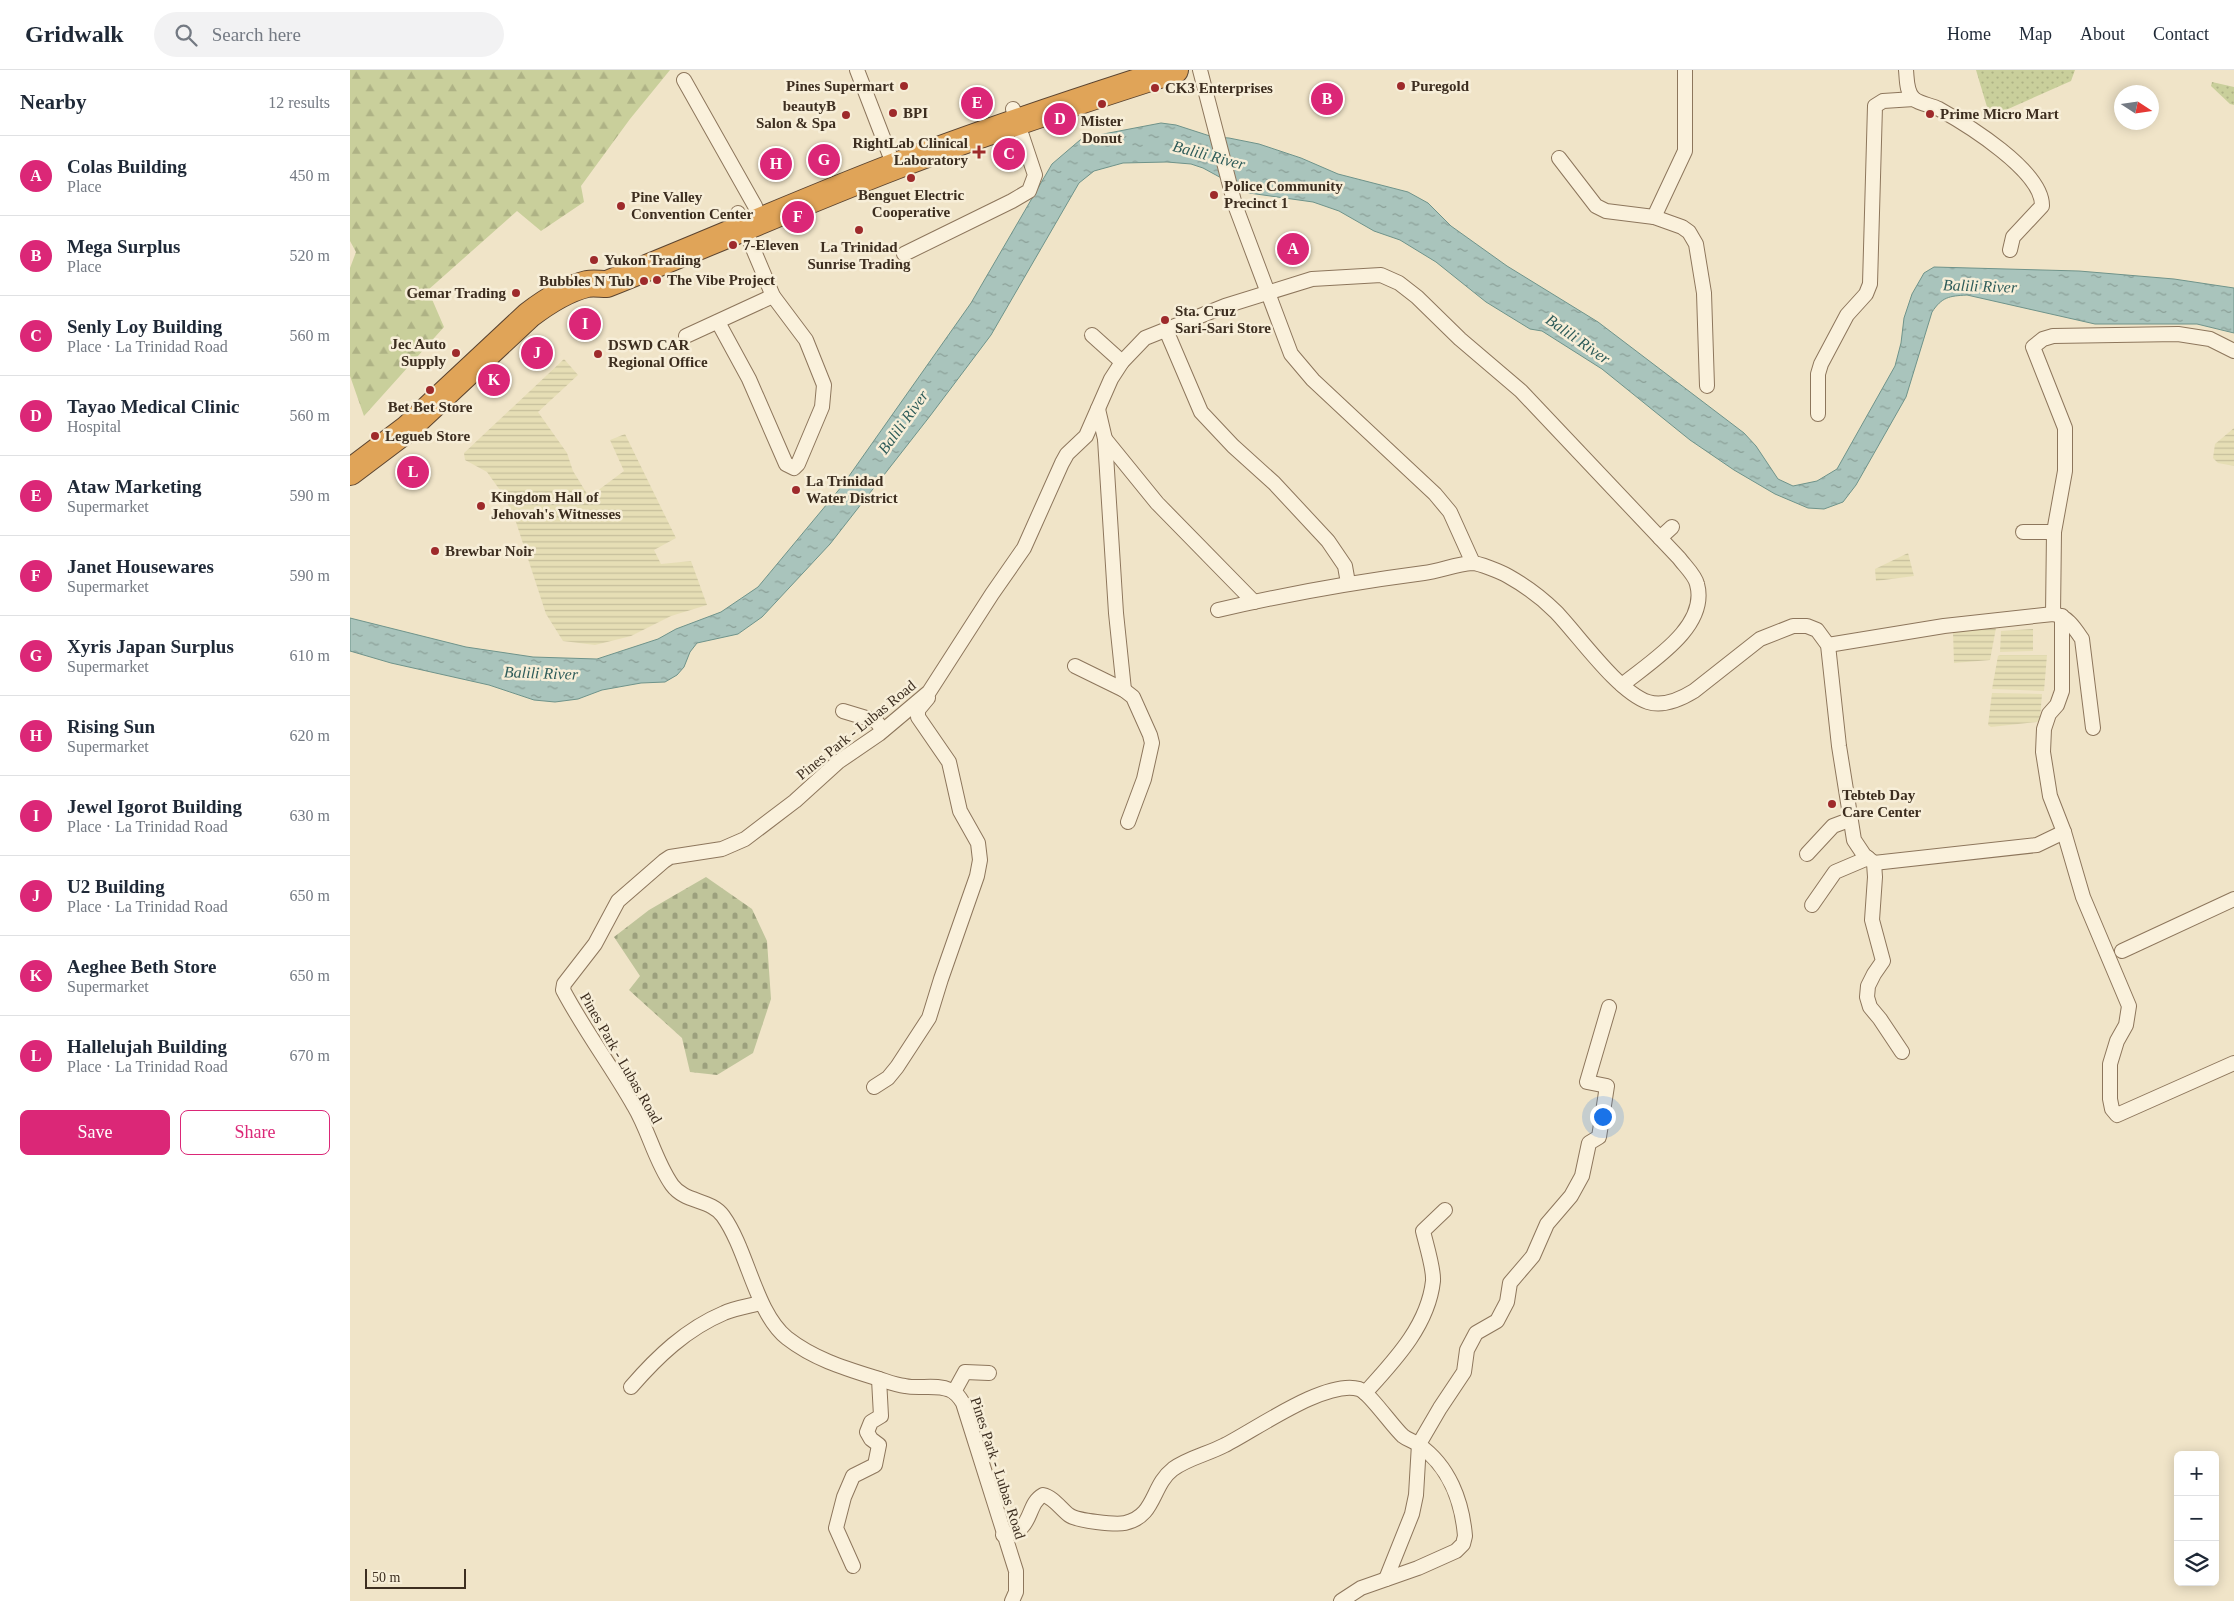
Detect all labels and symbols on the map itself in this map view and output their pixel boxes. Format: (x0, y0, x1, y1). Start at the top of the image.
place label: Pines Supermart (786, 78, 894, 94)
place label: Puregold (1411, 78, 1470, 94)
marker: Pines Supermart (898, 80, 910, 92)
place label: CK3 Enterprises (1165, 80, 1273, 96)
pin: B (1311, 80, 1343, 118)
marker: Puregold (1395, 80, 1407, 92)
marker: CK3 Enterprises (1149, 82, 1161, 94)
pin: E (961, 84, 993, 122)
north arrow (2114, 85, 2159, 130)
place label: beautyB Salon & Spa (756, 98, 836, 131)
marker: Mister Donut (1096, 98, 1108, 110)
pin: D (1044, 100, 1076, 138)
place label: BPI (903, 105, 928, 121)
place label: Prime Micro Mart (1940, 106, 2059, 122)
marker: BPI (887, 107, 899, 119)
marker: Prime Micro Mart (1924, 108, 1936, 120)
marker: beautyB Salon & Spa (840, 109, 852, 121)
place label: Mister Donut (1081, 113, 1124, 146)
place label: RightLab Clinical Laboratory (853, 135, 968, 168)
pin: C (993, 135, 1025, 173)
water label: Balili River (1171, 137, 1248, 173)
pin: G (808, 141, 840, 179)
pin: H (760, 145, 792, 183)
marker: RightLab Clinical Laboratory (972, 145, 986, 159)
marker: Benguet Electric Cooperative (905, 172, 917, 184)
place label: Police Community Precinct 1 (1224, 178, 1343, 211)
place label: Benguet Electric Cooperative (858, 187, 964, 220)
place label: Pine Valley Convention Center (631, 189, 753, 222)
marker: Police Community Precinct 1 (1208, 189, 1220, 201)
pin: F (782, 198, 814, 236)
marker: Pine Valley Convention Center (615, 200, 627, 212)
marker: La Trinidad Sunrise Trading (853, 224, 865, 236)
pin: A (1277, 230, 1309, 268)
place label: 7-Eleven (743, 237, 799, 253)
marker: 7-Eleven (727, 239, 739, 251)
place label: La Trinidad Sunrise Trading (807, 239, 911, 272)
place label: Yukon Trading (604, 252, 701, 268)
marker: Yukon Trading (588, 254, 600, 266)
place label: The Vibe Project (667, 272, 775, 288)
place label: Bubbles N Tub (539, 273, 634, 289)
marker: The Vibe Project (651, 274, 663, 286)
marker: Bubbles N Tub (638, 275, 650, 287)
water label: Balili River (1943, 276, 2018, 296)
place label: Gemar Trading (406, 285, 506, 301)
marker: Gemar Trading (510, 287, 522, 299)
place label: Sta. Cruz Sari-Sari Store (1175, 303, 1271, 336)
pin: I (569, 305, 601, 343)
water label: Balili River (1543, 311, 1614, 368)
marker: Sta. Cruz Sari-Sari Store (1159, 314, 1171, 326)
pin: J (521, 334, 553, 372)
place label: Jec Auto Supply (391, 336, 446, 369)
place label: DSWD CAR Regional Office (608, 337, 708, 370)
marker: Jec Auto Supply (450, 347, 462, 359)
marker: DSWD CAR Regional Office (592, 348, 604, 360)
pin: K (478, 361, 510, 399)
marker: Bet Bet Store (424, 384, 436, 396)
water label: Balili River (874, 386, 932, 457)
place label: Bet Bet Store (388, 399, 473, 415)
place label: Legueb Store (385, 428, 470, 444)
marker: Legueb Store (369, 430, 381, 442)
pin: L (397, 453, 429, 491)
place label: La Trinidad Water District (806, 473, 898, 506)
marker: La Trinidad Water District (790, 484, 802, 496)
place label: Kingdom Hall of Jehovah's Witnesses (491, 489, 621, 522)
marker: Kingdom Hall of Jehovah's Witnesses (475, 500, 487, 512)
place label: Brewbar Noir (445, 543, 534, 559)
marker: Brewbar Noir (429, 545, 441, 557)
water label: Balili River (504, 663, 579, 683)
street label: Pines Park - Lubas Road (793, 677, 919, 783)
place label: Tebteb Day Care Center (1842, 787, 1922, 820)
marker: Tebteb Day Care Center (1826, 798, 1838, 810)
street label: Pines Park - Lubas Road (577, 990, 665, 1127)
your location (1590, 1104, 1616, 1130)
street label: Pines Park - Lubas Road (967, 1395, 1029, 1541)
scale bar (365, 1566, 466, 1589)

